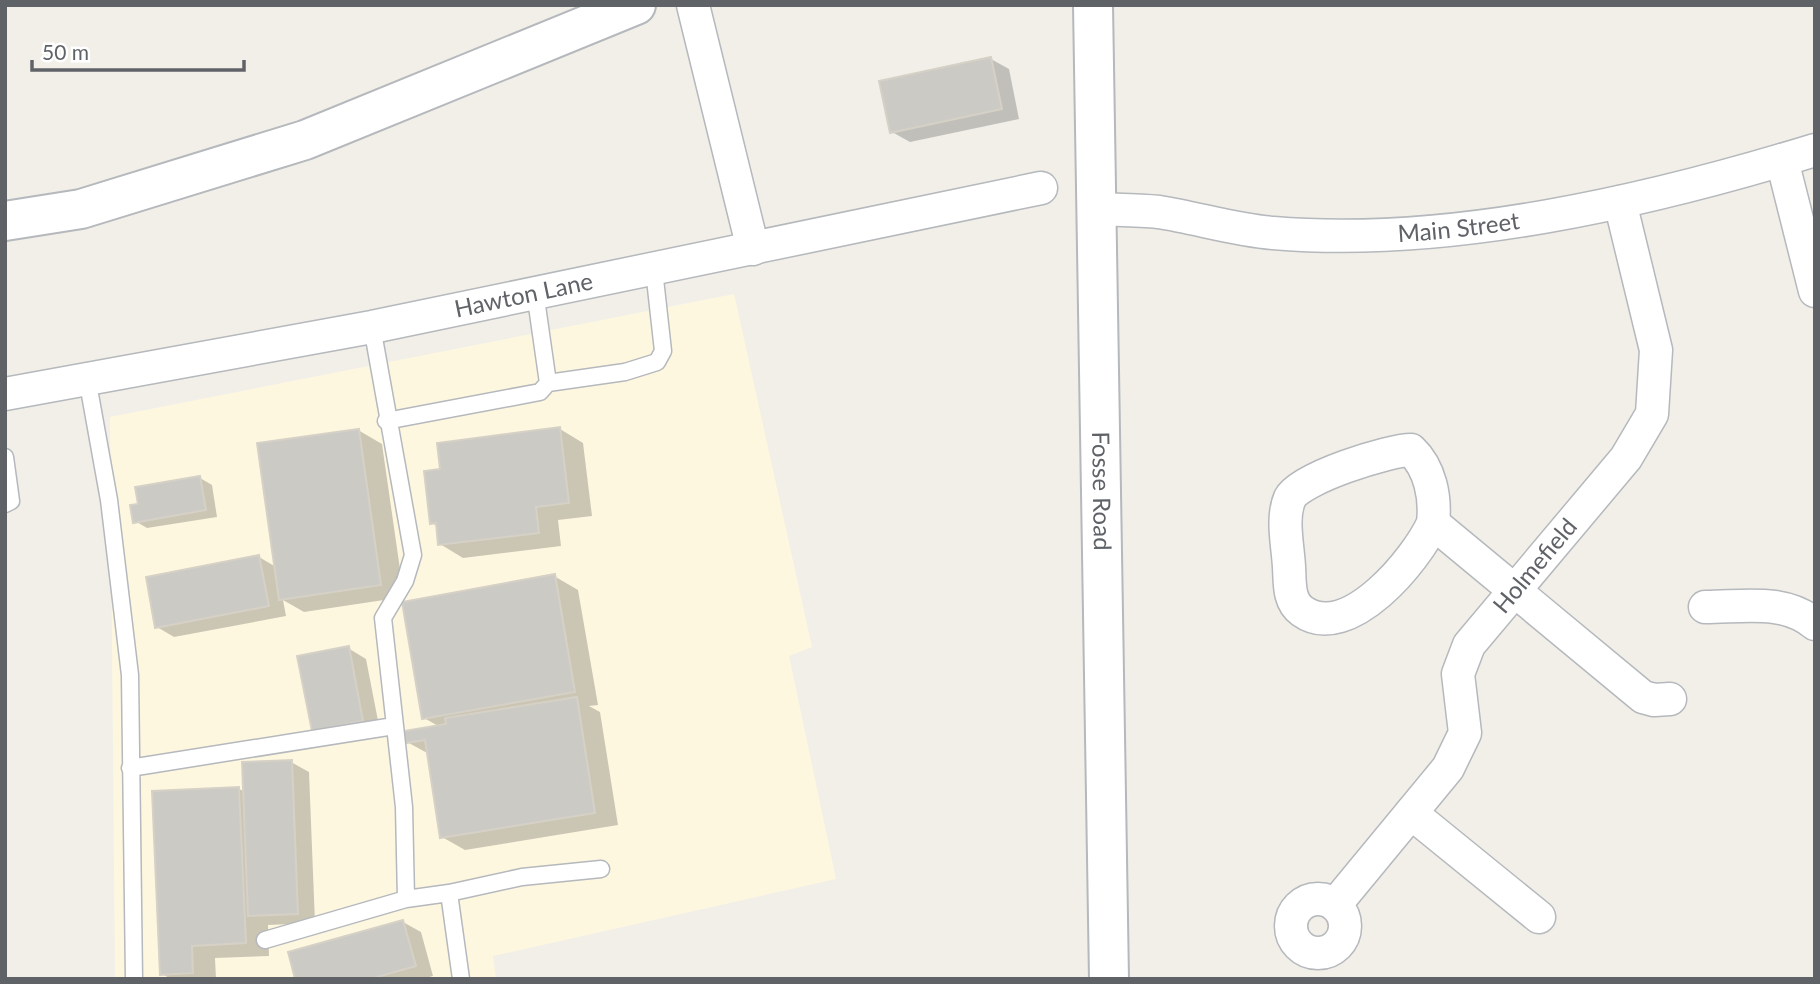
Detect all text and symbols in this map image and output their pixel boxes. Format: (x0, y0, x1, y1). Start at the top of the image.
scale bar (32, 28, 243, 72)
text: 50 m (42, 39, 89, 64)
street label: Main Street (1397, 205, 1522, 247)
street label: Hawton Lane (452, 265, 595, 323)
street label: Fosse Road (1087, 431, 1118, 551)
street label: Holmefield (1486, 512, 1582, 618)

